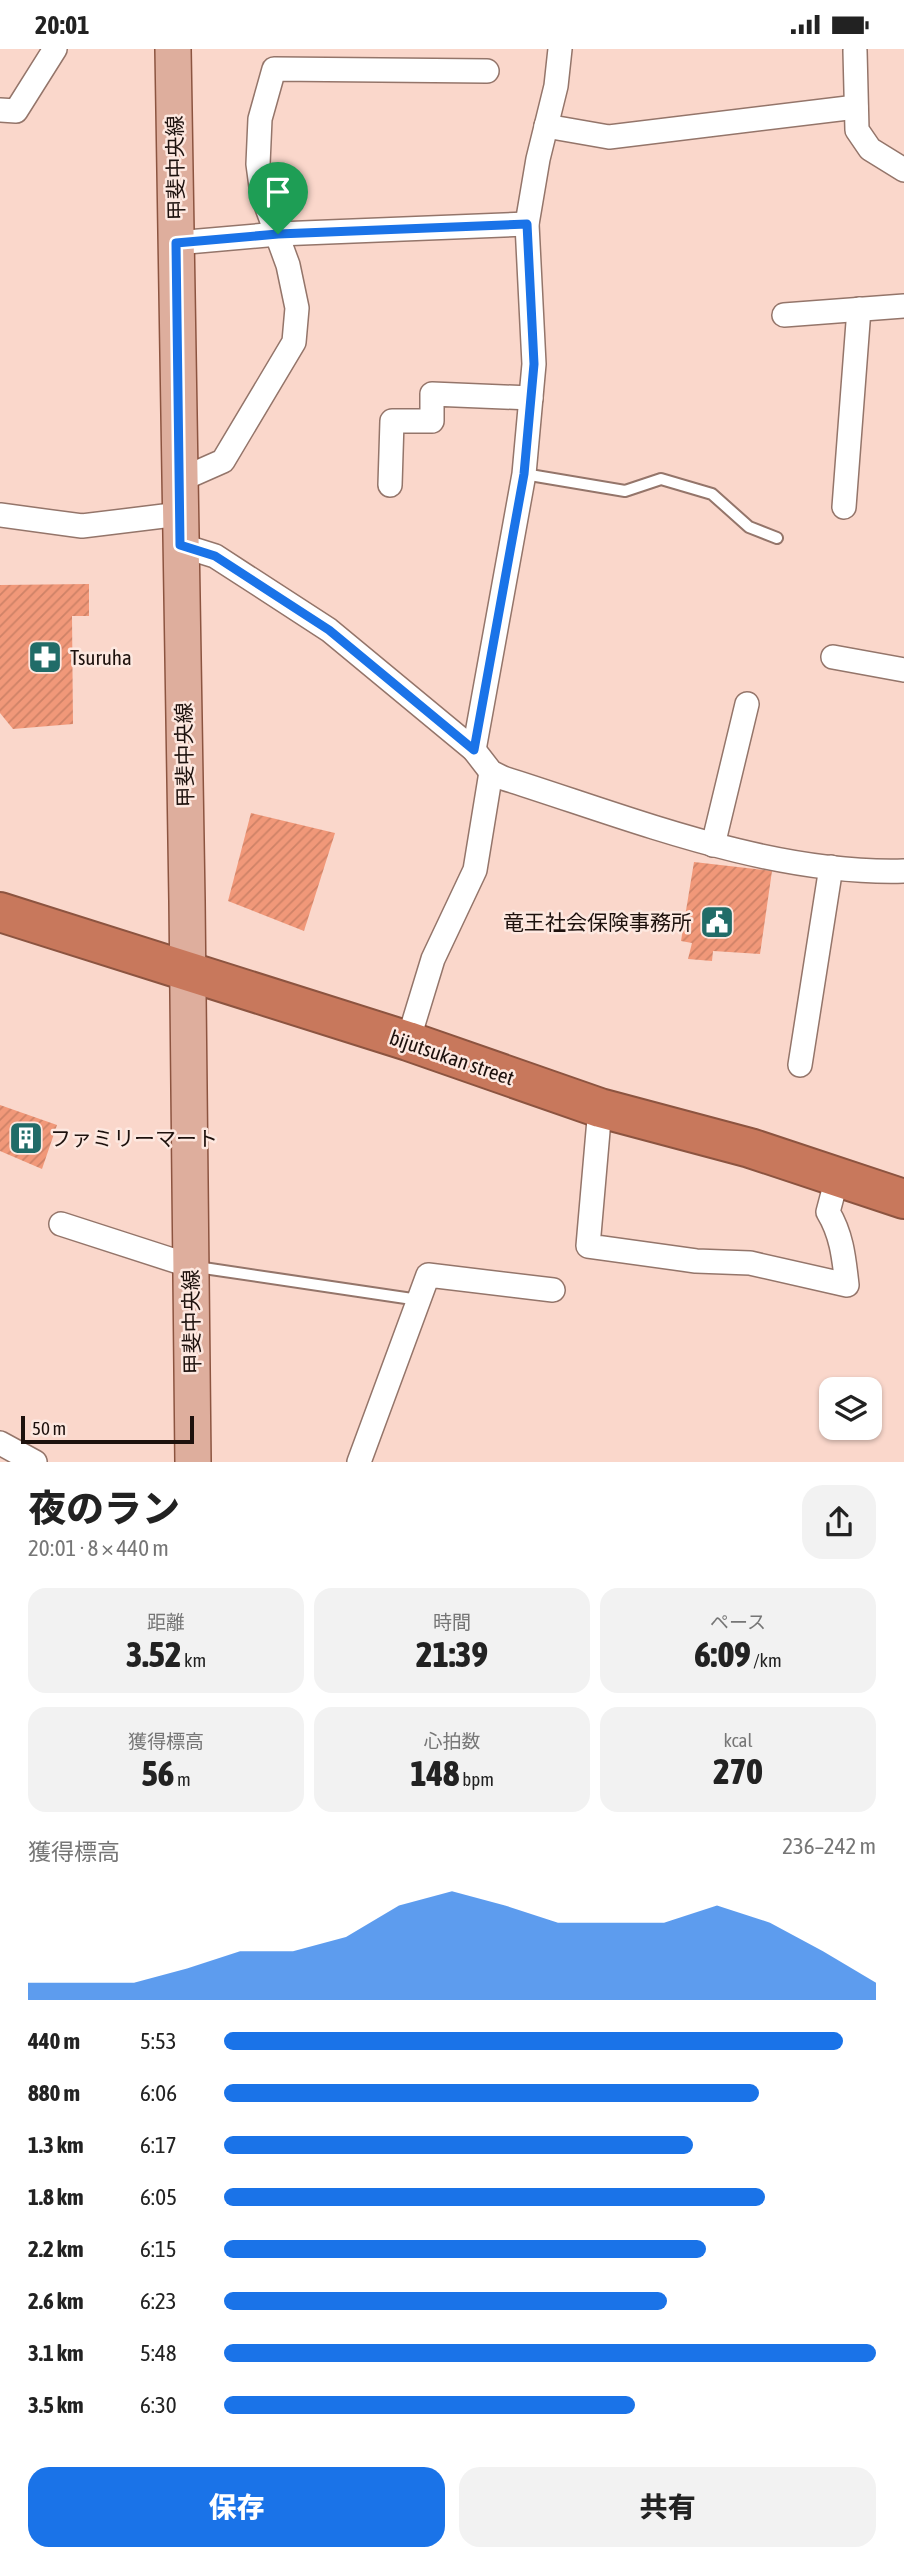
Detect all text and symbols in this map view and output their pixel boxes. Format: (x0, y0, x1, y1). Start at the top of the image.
text: 20:01 (35, 10, 90, 40)
street label: 甲斐中央線 (162, 115, 188, 221)
pin (248, 162, 308, 234)
icon: arrive (259, 173, 297, 211)
pharmacy icon: Tsuruha (26, 638, 64, 676)
place label: Tsuruha (70, 645, 132, 669)
street label: 甲斐中央線 (171, 702, 197, 808)
public building icon: 竜王社会保険事務所 (698, 903, 736, 941)
place label: 竜王社会保険事務所 (503, 910, 692, 934)
street label: bijutsukan street (387, 1024, 517, 1090)
building icon: ファミリーマート (7, 1119, 45, 1157)
place label: ファミリーマート (50, 1126, 218, 1150)
street label: 甲斐中央線 (178, 1269, 204, 1375)
map controls (819, 1377, 882, 1440)
button: layers (819, 1377, 882, 1440)
scale bar (21, 1413, 194, 1445)
text: 50 m (32, 1417, 66, 1439)
button: share (802, 1485, 876, 1559)
text: 夜のラン (28, 1487, 180, 1530)
text: 20:01 · 8 × 440 m (28, 1535, 169, 1561)
text: 距離 (147, 1611, 185, 1633)
text: 時間 (433, 1611, 471, 1633)
text: ペース (710, 1611, 766, 1633)
text: 3.52 (126, 1634, 181, 1674)
text: 21:39 (416, 1634, 488, 1674)
text: 6:09 (694, 1634, 751, 1674)
text: km (181, 1649, 206, 1671)
text: /km (751, 1649, 782, 1671)
text: kcal (724, 1729, 752, 1751)
text: 獲得標高 (128, 1730, 204, 1752)
text: 心拍数 (423, 1730, 481, 1752)
text: 270 (713, 1751, 763, 1791)
text: 56 (141, 1753, 174, 1793)
text: 148 (410, 1753, 460, 1793)
text: m (174, 1768, 191, 1790)
text: bpm (460, 1768, 494, 1790)
text: 236–242 m (782, 1833, 876, 1859)
text: 獲得標高 (28, 1839, 120, 1865)
text: 440 m (28, 2028, 80, 2054)
text: 5:53 (140, 2028, 177, 2054)
text: 880 m (28, 2080, 80, 2106)
text: 6:06 (140, 2080, 177, 2106)
text: 1.3 km (28, 2132, 84, 2158)
text: 6:17 (140, 2132, 177, 2158)
text: 1.8 km (28, 2184, 84, 2210)
text: 6:05 (140, 2184, 177, 2210)
text: 2.2 km (28, 2236, 84, 2262)
text: 6:15 (140, 2236, 177, 2262)
text: 2.6 km (28, 2288, 84, 2314)
text: 6:23 (140, 2288, 177, 2314)
text: 3.1 km (28, 2340, 84, 2366)
text: 5:48 (140, 2340, 177, 2366)
text: 3.5 km (28, 2392, 84, 2418)
text: 6:30 (140, 2392, 177, 2418)
button: 保存 (28, 2467, 445, 2547)
button: 共有 (459, 2467, 876, 2547)

